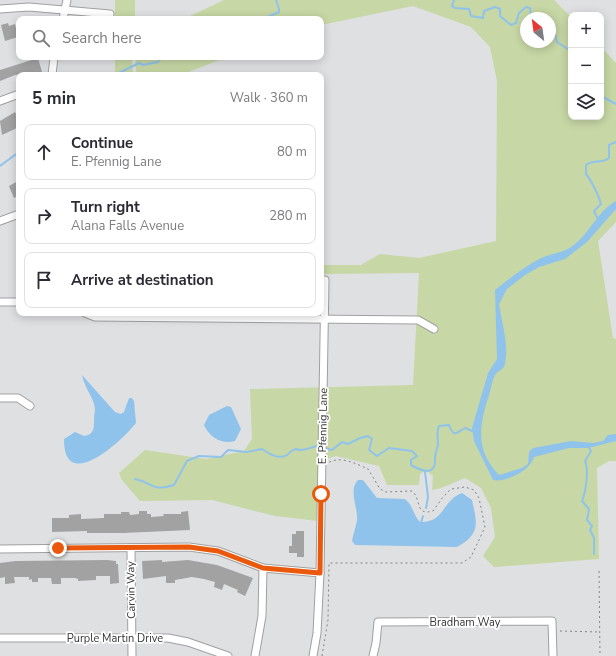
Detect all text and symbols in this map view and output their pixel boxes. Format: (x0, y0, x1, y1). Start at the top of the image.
north arrow (520, 12, 556, 48)
map controls (568, 12, 604, 120)
button: + (568, 12, 604, 48)
search box (16, 16, 324, 60)
icon: search (30, 27, 52, 49)
text: Search here (62, 28, 142, 48)
button: − (568, 48, 604, 84)
button: layers (568, 84, 604, 120)
text: 5 min (32, 87, 76, 110)
text: Walk · 360 m (230, 89, 308, 107)
text: Continue (71, 133, 133, 153)
icon: ahead (33, 141, 55, 163)
text: 80 m (277, 143, 307, 161)
text: E. Pfennig Lane (71, 153, 161, 171)
text: Turn right (71, 197, 140, 217)
icon: right (33, 205, 55, 227)
text: 280 m (269, 207, 307, 225)
text: Alana Falls Avenue (71, 217, 184, 235)
icon: arrive (33, 269, 55, 291)
text: Arrive at destination (71, 270, 214, 290)
street label: E. Pfennig Lane (315, 388, 331, 464)
route start (312, 485, 330, 503)
route end (49, 539, 67, 557)
street label: Carvin Way (123, 561, 139, 619)
street label: Bradham Way (430, 615, 501, 630)
street label: Purple Martin Drive (67, 631, 163, 646)

